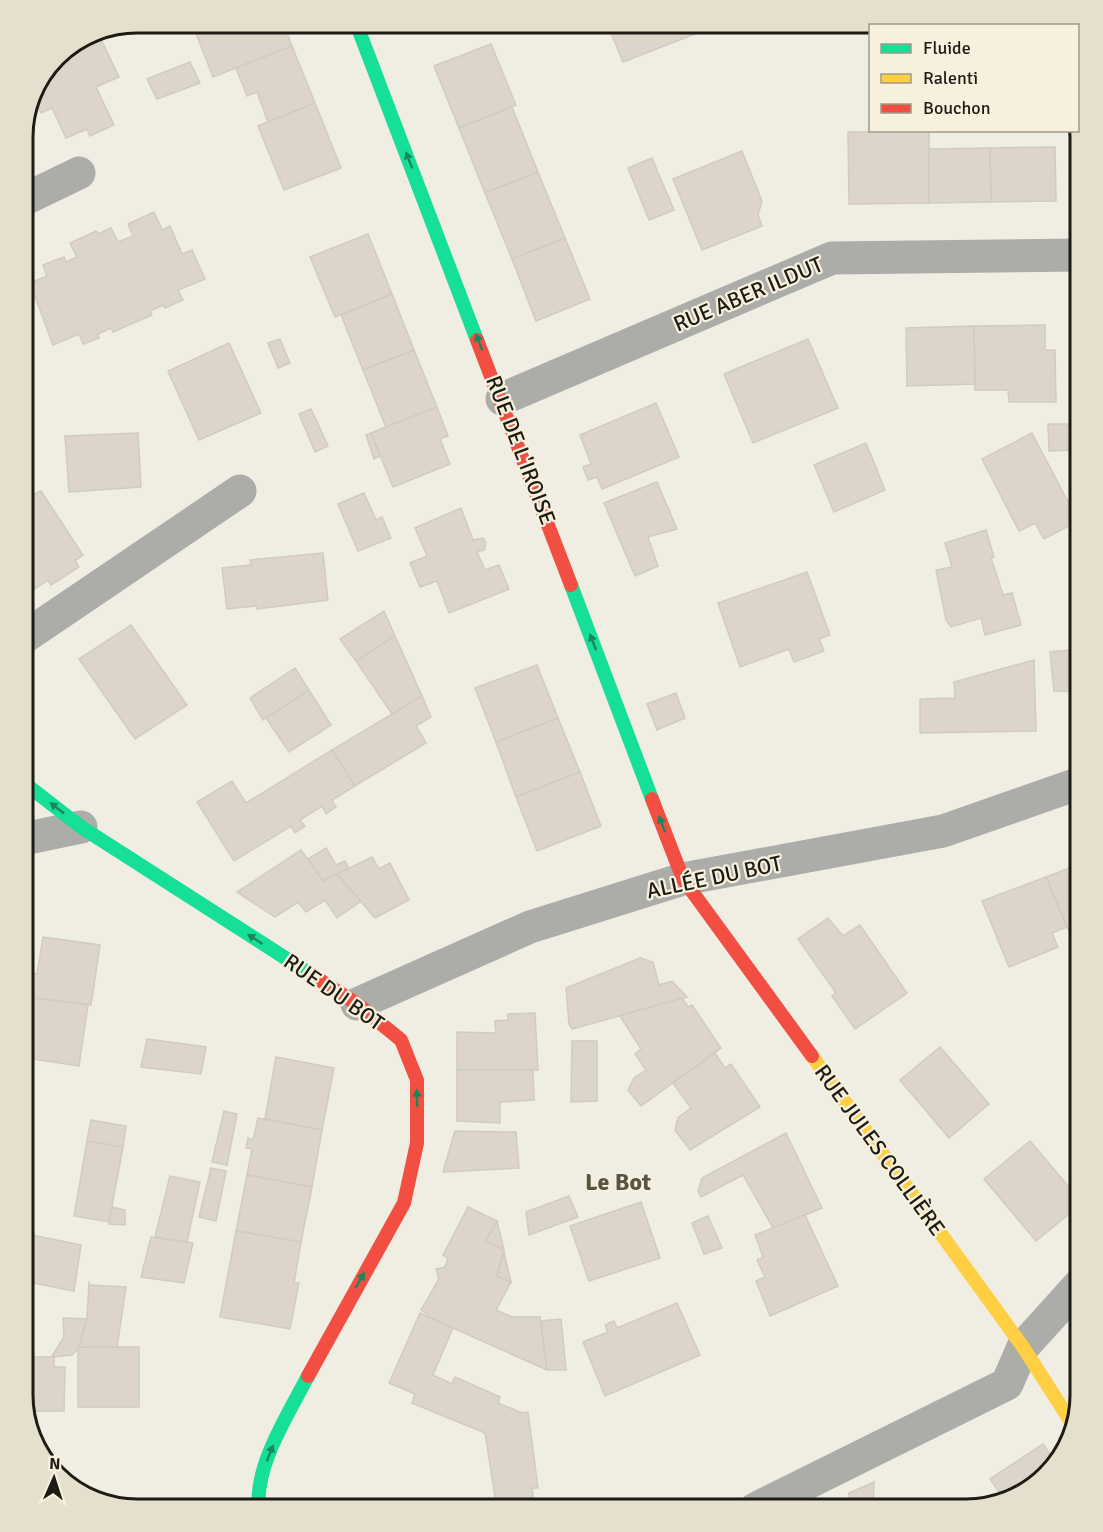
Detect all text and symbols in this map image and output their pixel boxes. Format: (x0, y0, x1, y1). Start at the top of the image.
legend (869, 24, 1079, 132)
text: Fluide (923, 37, 971, 59)
text: Ralenti (923, 67, 978, 89)
text: Bouchon (923, 97, 991, 119)
one-way arrow (404, 151, 413, 169)
street label: RUE ABER ILDUT (669, 250, 827, 338)
one-way arrow (474, 332, 484, 350)
street label: RUE DE L'IROISE (480, 372, 562, 528)
one-way arrow (588, 633, 597, 651)
one-way arrow (49, 802, 65, 815)
one-way arrow (657, 815, 666, 833)
street label: ALLÉE DU BOT (644, 849, 784, 904)
one-way arrow (247, 933, 263, 944)
street label: RUE DU BOT (279, 948, 390, 1037)
street label: RUE JULES COLLIÈRE (809, 1059, 951, 1241)
one-way arrow (412, 1088, 422, 1107)
district label: Le Bot (585, 1167, 651, 1197)
one-way arrow (355, 1271, 365, 1288)
one-way arrow (265, 1443, 275, 1461)
north arrow (24, 1448, 84, 1508)
text: N (49, 1454, 61, 1474)

